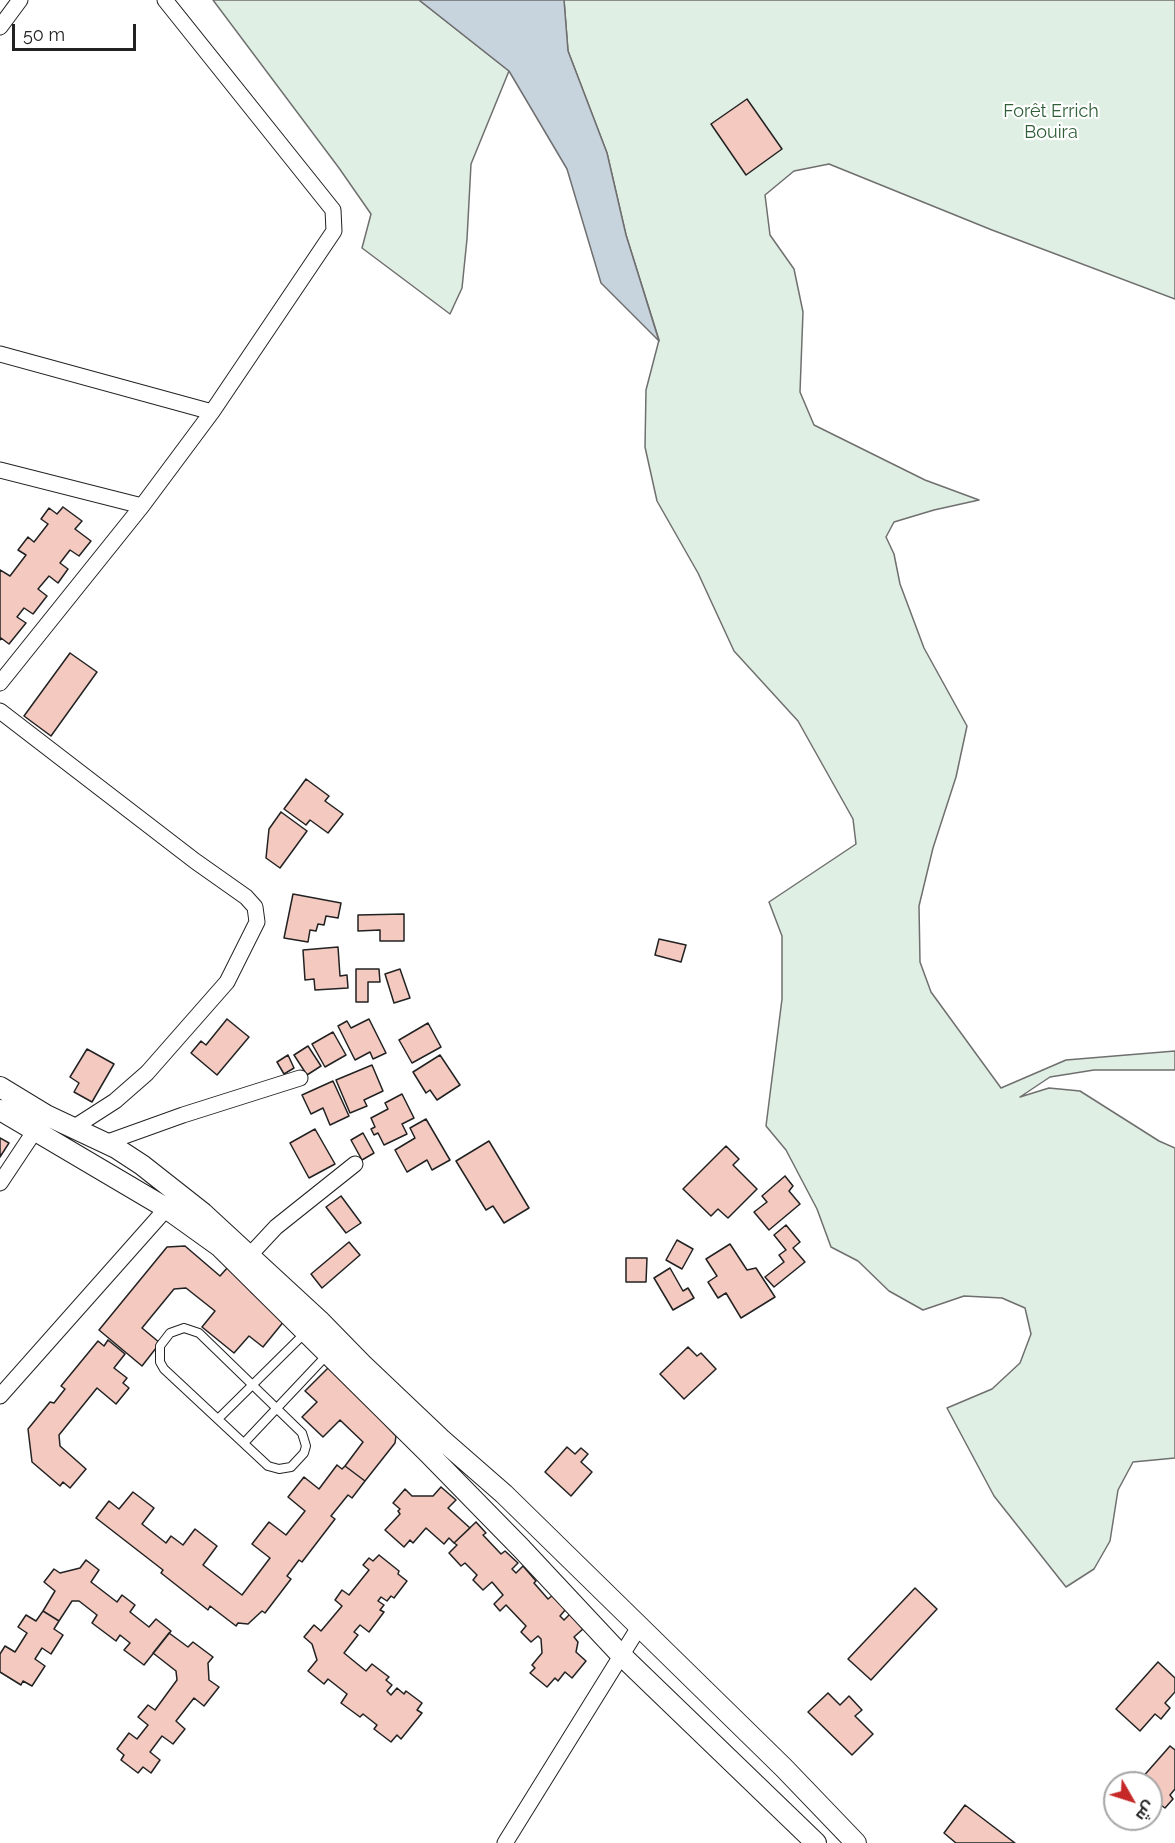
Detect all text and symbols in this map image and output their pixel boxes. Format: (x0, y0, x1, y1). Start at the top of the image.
scale bar (15, 12, 140, 50)
text: 50 m (23, 24, 65, 45)
park label: Forêt Errich Bouira (1003, 101, 1099, 144)
north arrow (1103, 1771, 1163, 1831)
text: ش (1132, 1797, 1160, 1825)

